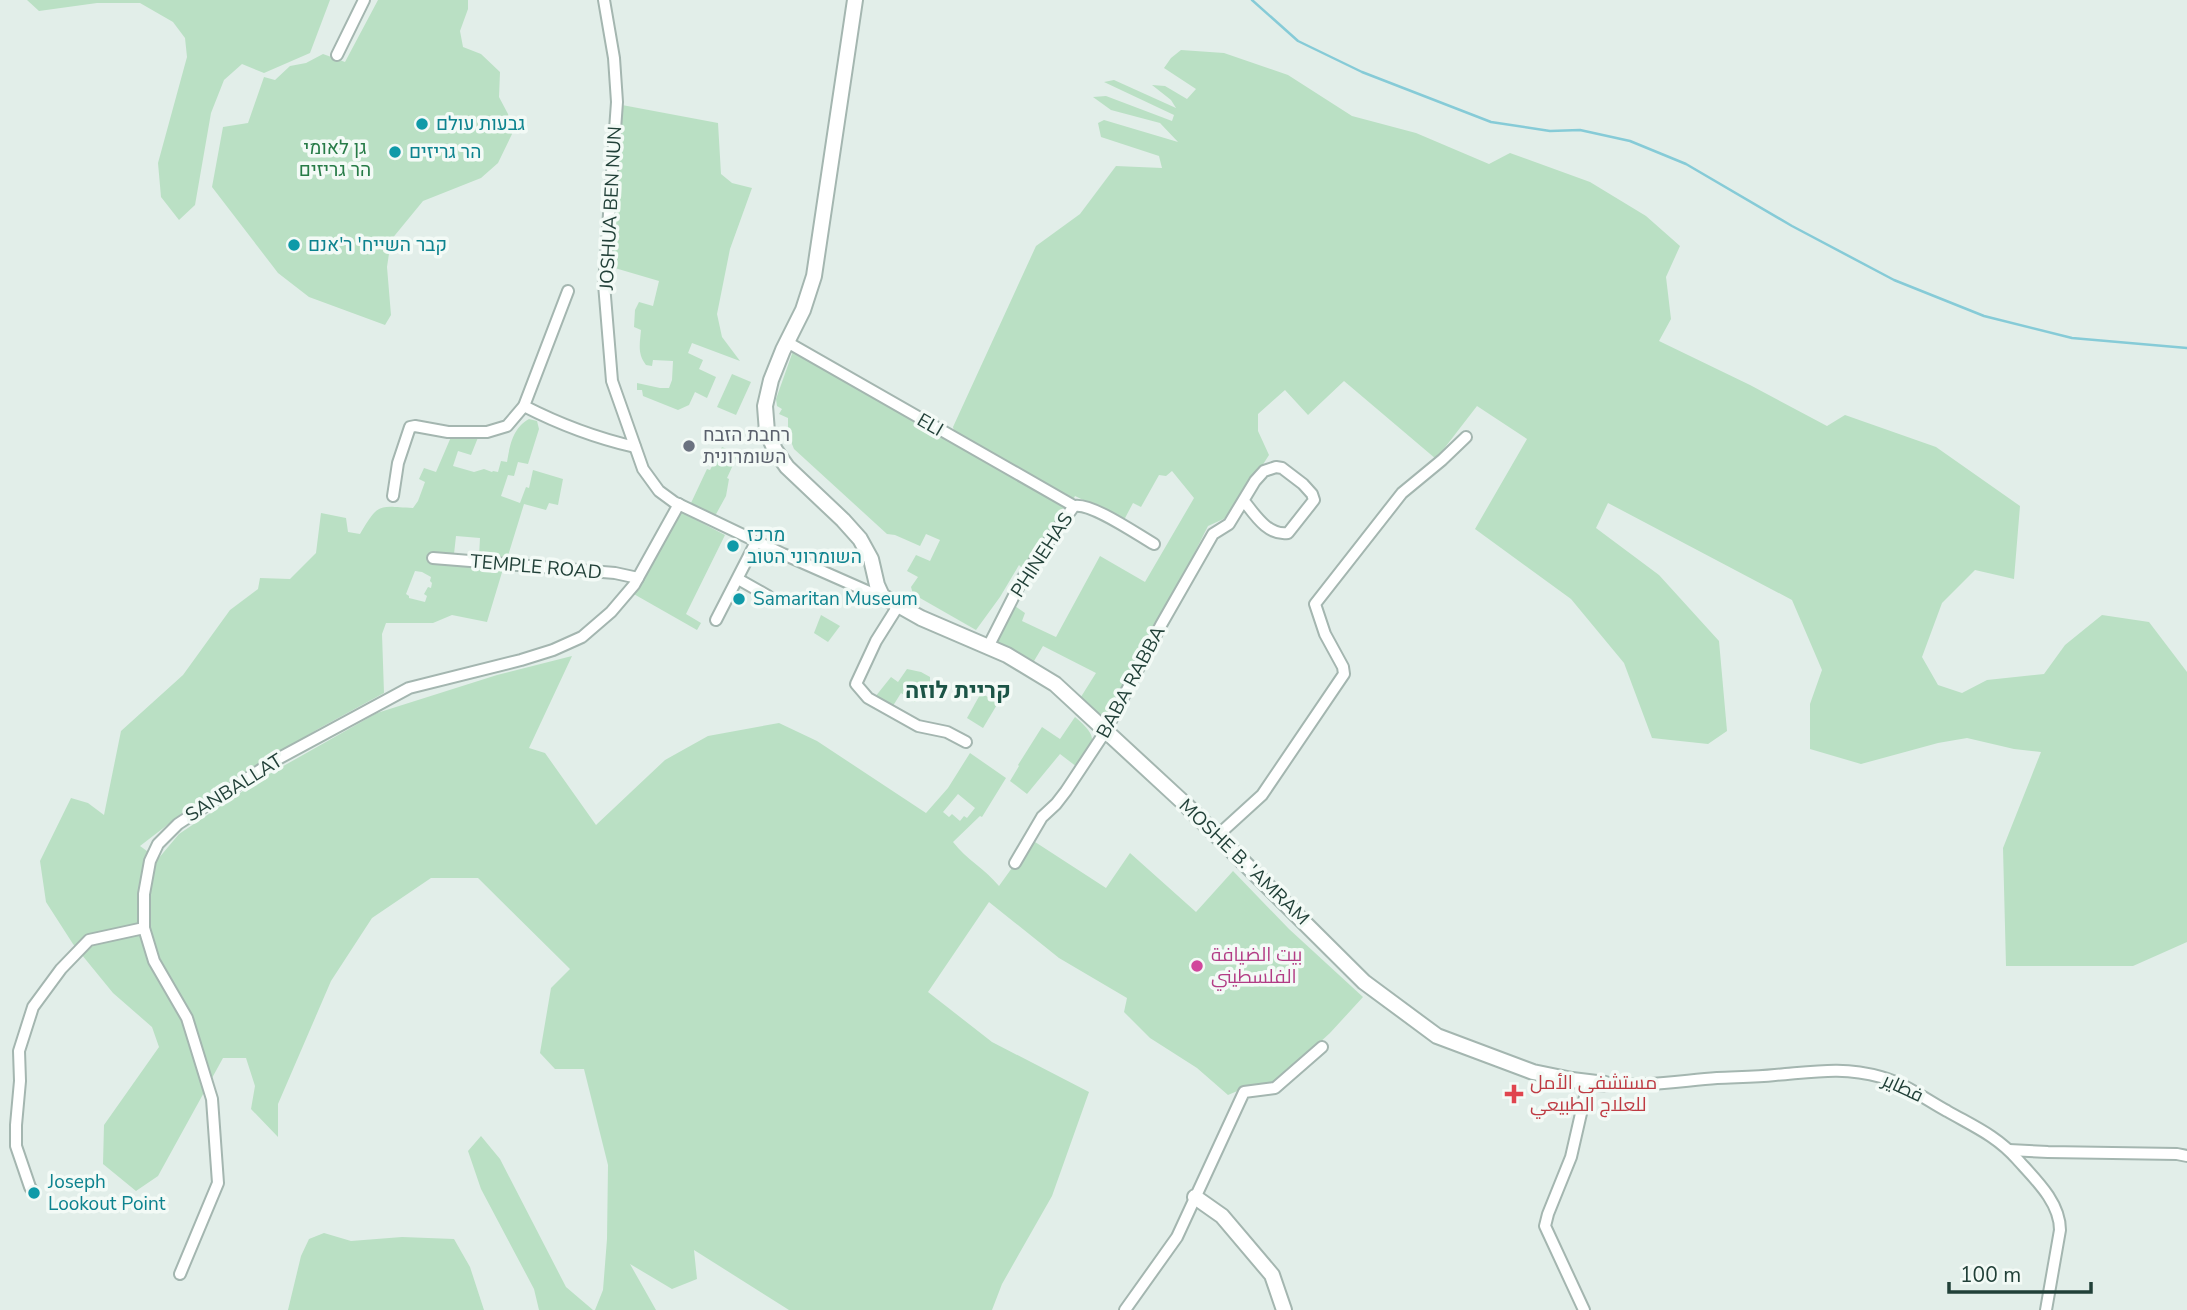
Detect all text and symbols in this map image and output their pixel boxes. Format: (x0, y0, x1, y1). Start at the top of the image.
place label: גבעות עולם (436, 111, 525, 137)
marker: גבעות עולם (414, 116, 430, 132)
street label: JOSHUA BEN NUN (594, 125, 628, 292)
park label: גן לאומי הר גריזים (299, 135, 371, 183)
place label: הר גריזים (409, 139, 481, 165)
marker: הר גריזים (387, 144, 403, 160)
place label: קבר השייח' ר'אנם (308, 232, 447, 258)
marker: קבר השייח' ר'אנם (286, 237, 302, 253)
street label: ELI (912, 407, 948, 443)
place label: רחבת הזבח השומרונית (703, 422, 790, 470)
marker: רחבת הזבח השומרונית (681, 438, 697, 454)
street label: PHINEHAS (1005, 508, 1079, 602)
place label: מרכז השומרוני הטוב (747, 522, 862, 570)
marker: מרכז השומרוני הטוב (725, 538, 741, 554)
street label: TEMPLE ROAD (469, 548, 603, 586)
place label: Samaritan Museum (753, 586, 918, 612)
marker: Samaritan Museum (731, 591, 747, 607)
street label: BABA RABBA (1090, 621, 1172, 743)
district label: קריית לוזה (905, 675, 1011, 706)
street label: SANBALLAT (180, 747, 288, 828)
street label: MOSHE B. 'AMRAM (1173, 793, 1315, 931)
place label: بيت الضيافة الفلسطيني (1211, 942, 1302, 991)
marker: بيت الضيافة الفلسطيني (1189, 958, 1205, 974)
street label: فطاير (1877, 1067, 1928, 1109)
place label: مستشفى الأمل للعلاج الطبيعي (1530, 1070, 1657, 1119)
marker: مستشفى الأمل للعلاج الطبيعي (1504, 1084, 1524, 1104)
place label: Joseph Lookout Point (47, 1169, 166, 1217)
marker: Joseph Lookout Point (26, 1185, 42, 1201)
scale bar (1949, 1250, 2091, 1294)
text: 100 m (1960, 1261, 2021, 1289)

